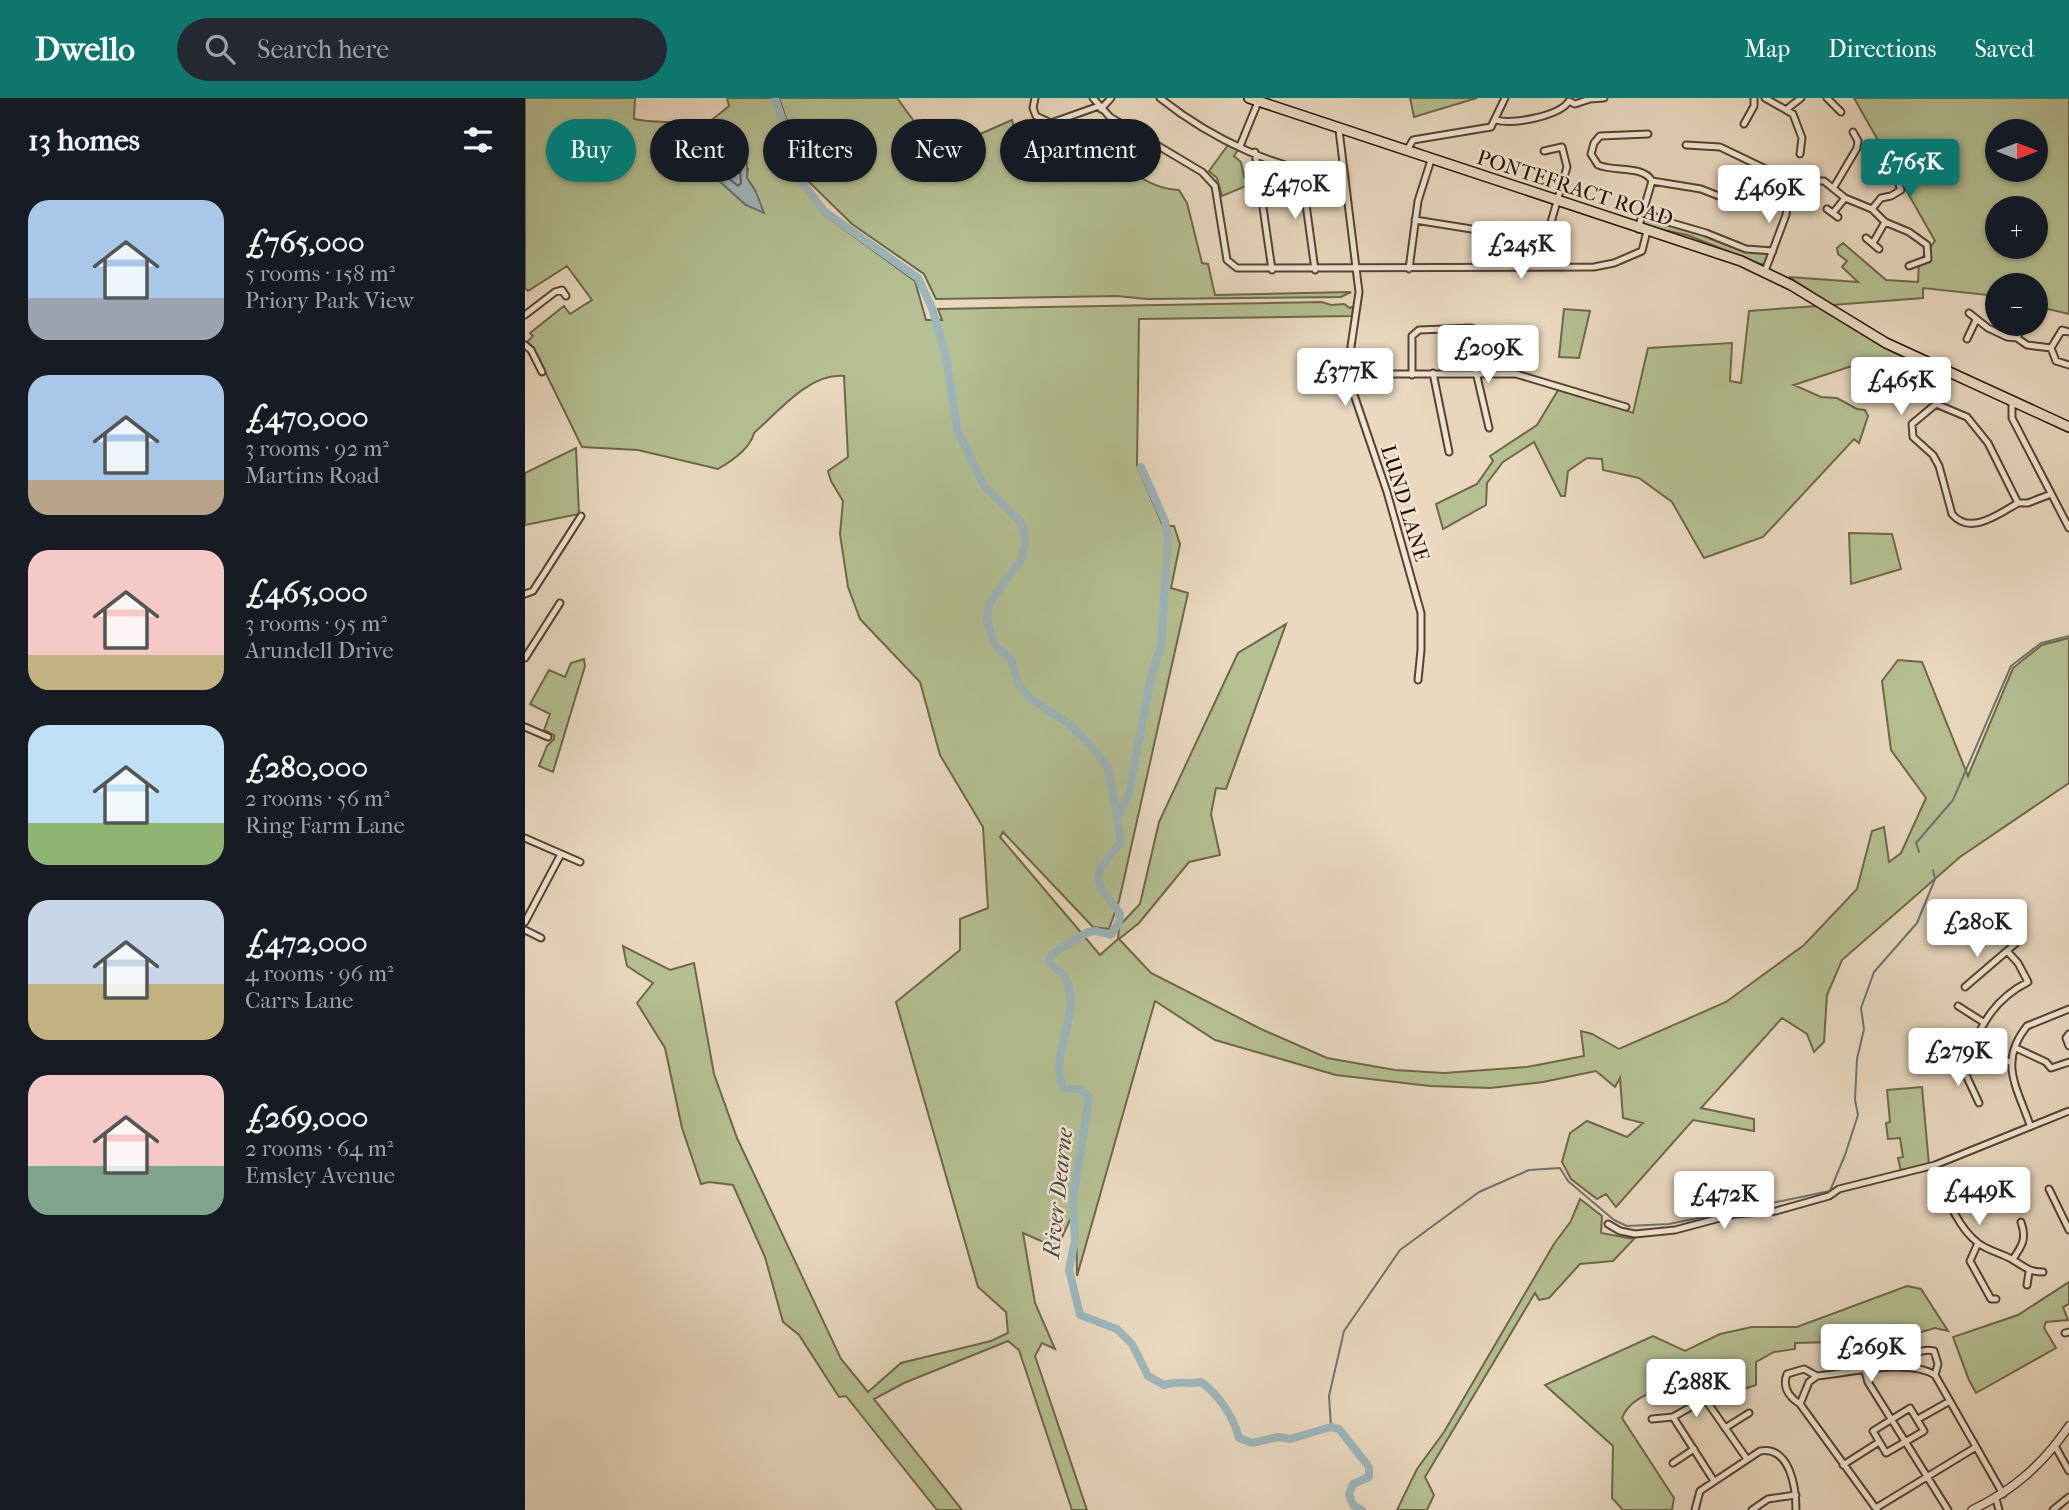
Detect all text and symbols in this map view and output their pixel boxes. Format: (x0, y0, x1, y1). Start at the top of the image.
search box (177, 18, 667, 81)
text: Dwello (35, 30, 135, 69)
icon: search (201, 30, 239, 68)
text: Search here (257, 34, 389, 65)
text: Map (1744, 35, 1790, 63)
text: Directions (1828, 35, 1936, 63)
text: Saved (1974, 35, 2034, 63)
chip: Buy (546, 119, 636, 182)
chip: Rent (650, 119, 749, 182)
chip: Filters (763, 119, 877, 182)
chip: New (891, 119, 986, 182)
chip: Apartment (1000, 119, 1161, 182)
north arrow (1985, 119, 2047, 182)
map controls (1985, 119, 2048, 336)
icon: filters (459, 121, 497, 159)
text: 13 homes (28, 123, 140, 158)
pin: £765K (1861, 140, 1959, 199)
street label: PONTEFRACT ROAD (1474, 145, 1676, 231)
text: £765K (1877, 148, 1943, 175)
pin: £470K (1246, 162, 1344, 221)
pin: £469K (1720, 166, 1818, 225)
text: £470K (1261, 170, 1329, 197)
text: £469K (1734, 174, 1804, 201)
button: + (1985, 196, 2048, 259)
pin: £245K (1472, 222, 1570, 281)
text: £765,000 (245, 225, 365, 260)
icon: home (84, 228, 168, 312)
text: £245K (1488, 230, 1554, 257)
text: 5 rooms · 158 m² (245, 260, 395, 287)
button: − (1985, 273, 2048, 336)
text: Priory Park View (245, 287, 414, 314)
pin: £209K (1439, 326, 1537, 385)
text: £209K (1454, 334, 1522, 361)
pin: £377K (1296, 348, 1394, 408)
text: £377K (1313, 357, 1377, 384)
pin: £465K (1852, 358, 1950, 417)
text: £465K (1867, 366, 1935, 393)
text: £470,000 (245, 400, 369, 435)
icon: home (84, 403, 168, 487)
text: 3 rooms · 92 m² (245, 435, 389, 462)
street label: LUND LANE (1376, 442, 1434, 564)
text: Martins Road (245, 462, 380, 489)
text: £465,000 (245, 575, 368, 610)
icon: home (84, 578, 168, 662)
text: 3 rooms · 95 m² (245, 610, 387, 637)
text: Arundell Drive (245, 637, 394, 664)
text: £280,000 (245, 750, 368, 785)
icon: home (84, 753, 168, 837)
text: 2 rooms · 56 m² (245, 785, 390, 812)
text: Ring Farm Lane (245, 812, 405, 839)
pin: £280K (1928, 900, 2026, 959)
text: £280K (1943, 908, 2011, 935)
text: £472,000 (245, 925, 368, 960)
icon: home (84, 928, 168, 1012)
text: 4 rooms · 96 m² (245, 960, 394, 987)
text: Carrs Lane (245, 987, 353, 1014)
pin: £279K (1909, 1028, 2007, 1088)
text: £279K (1924, 1037, 1992, 1064)
text: £269,000 (245, 1100, 368, 1135)
icon: home (84, 1103, 168, 1187)
water label: River Dearne (1038, 1126, 1078, 1261)
text: 2 rooms · 64 m² (245, 1135, 393, 1162)
text: Emsley Avenue (245, 1162, 395, 1189)
pin: £449K (1930, 1168, 2028, 1227)
pin: £472K (1675, 1172, 1773, 1231)
text: £449K (1943, 1176, 2015, 1203)
text: £472K (1690, 1180, 1758, 1207)
pin: £269K (1822, 1324, 1920, 1384)
text: £269K (1837, 1333, 1905, 1360)
pin: £288K (1647, 1360, 1745, 1419)
text: £288K (1662, 1368, 1730, 1395)

